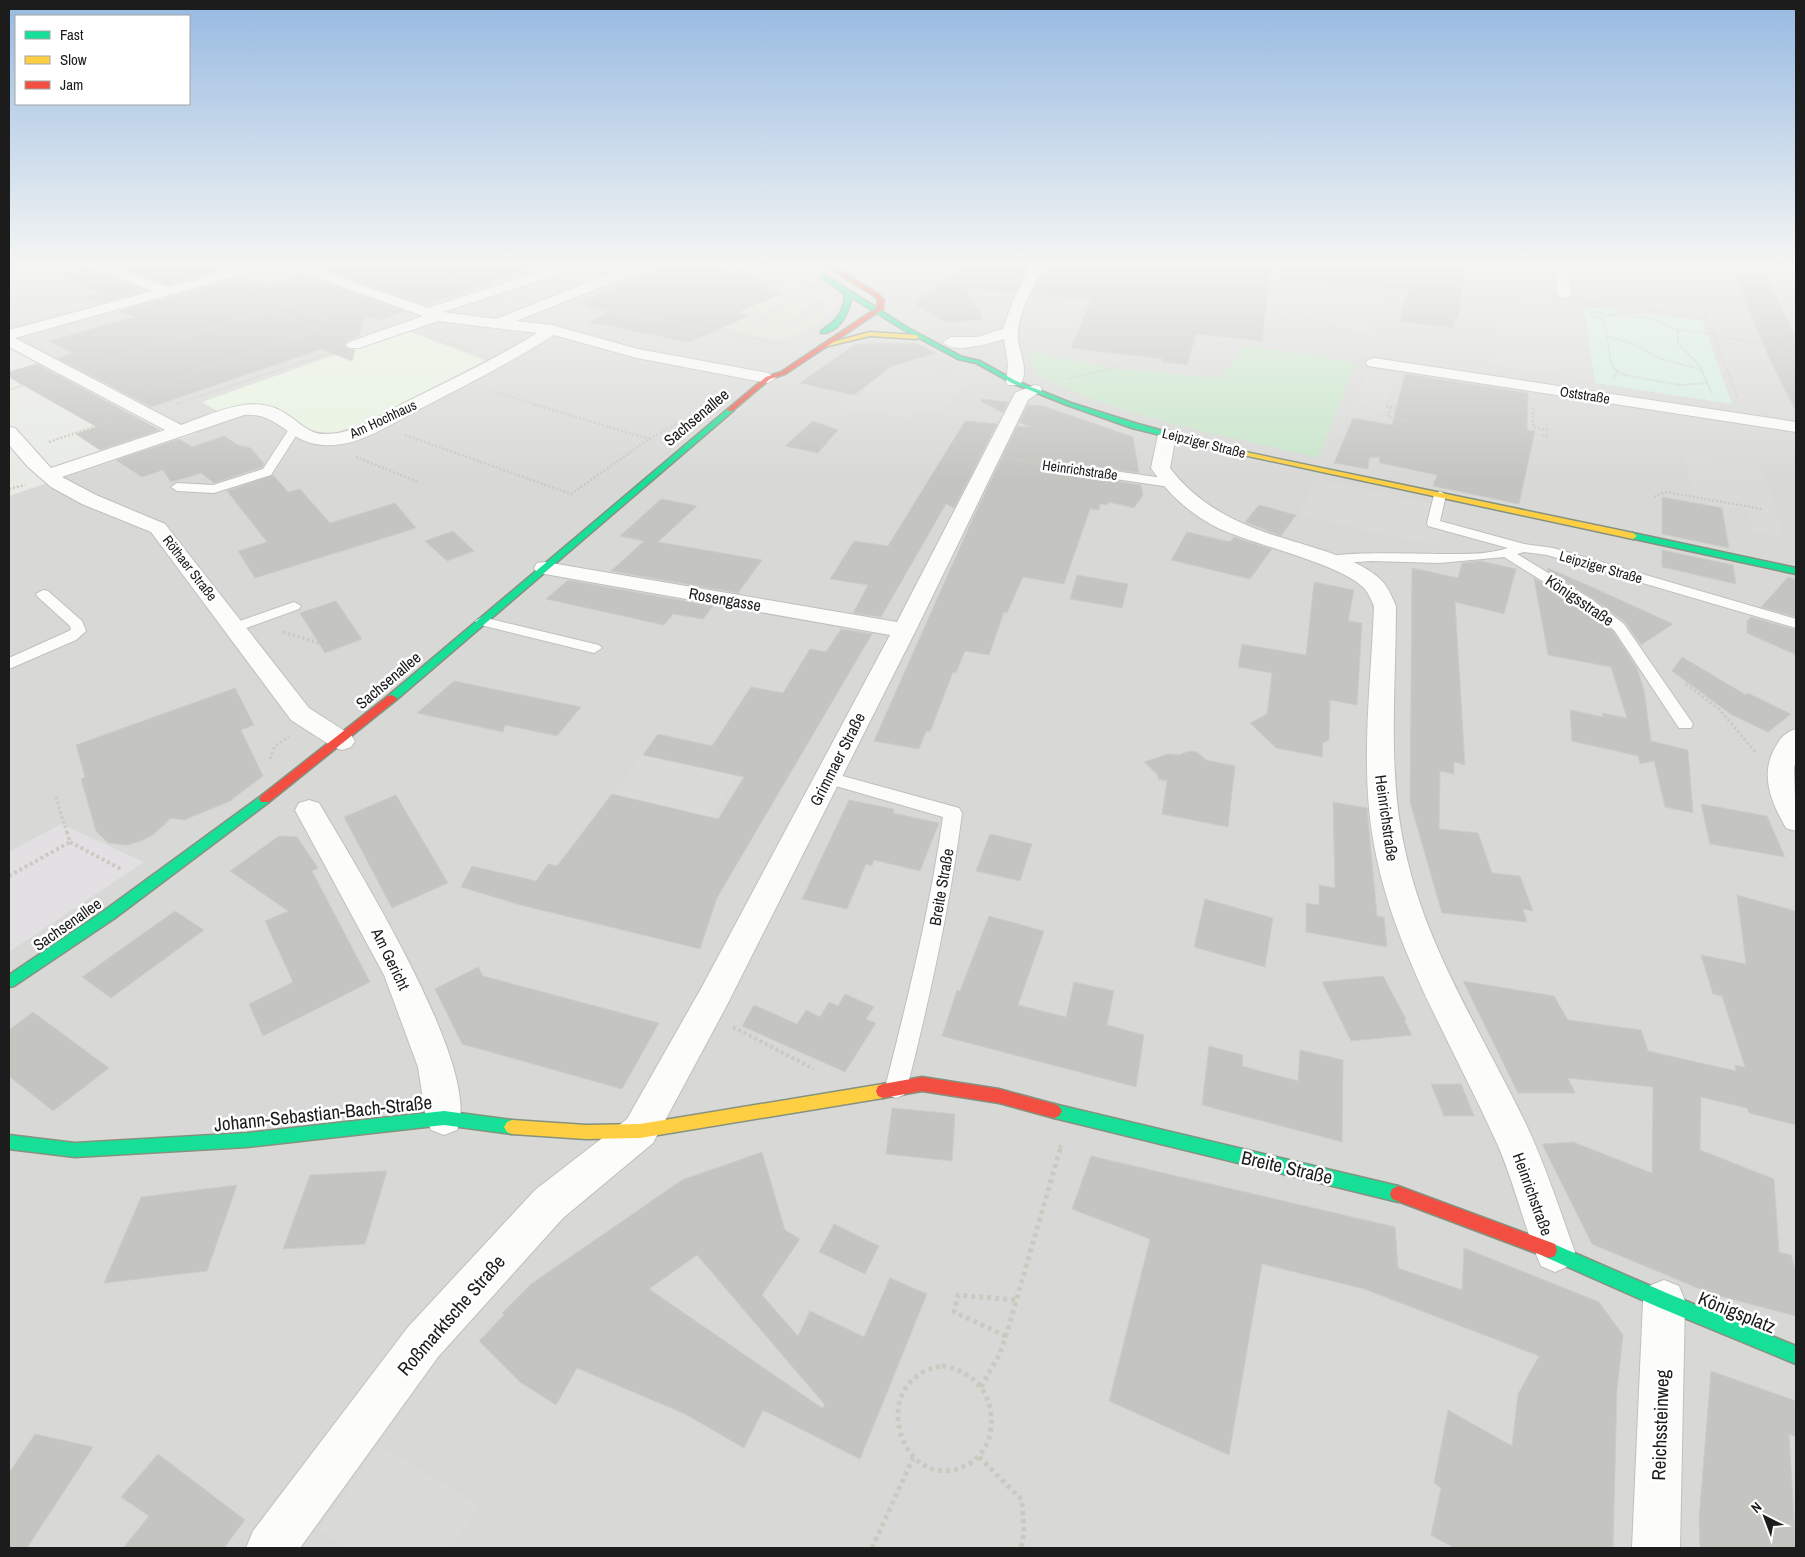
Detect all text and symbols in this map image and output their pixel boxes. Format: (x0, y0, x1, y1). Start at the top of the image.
legend (15, 15, 190, 105)
text: Fast (60, 24, 84, 45)
text: Slow (60, 49, 87, 70)
text: Jam (60, 74, 83, 95)
street label: Oststraße (1559, 382, 1611, 408)
street label: Sachsenallee (659, 383, 733, 451)
street label: Am Hochhaus (346, 396, 420, 443)
street label: Leipziger Straße (1160, 424, 1248, 462)
street label: Heinrichstraße (1041, 456, 1119, 484)
street label: Röthaer Straße (159, 532, 221, 604)
street label: Leipziger Straße (1557, 547, 1645, 587)
street label: Königsstraße (1541, 569, 1619, 631)
street label: Rosengasse (687, 582, 763, 616)
street label: Sachsenallee (351, 646, 425, 714)
street label: Grimmaer Straße (804, 709, 870, 809)
street label: Heinrichstraße (1370, 774, 1404, 862)
street label: Breite Straße (923, 847, 959, 927)
street label: Sachsenallee (28, 892, 106, 956)
street label: Am Gericht (366, 923, 416, 994)
street label: Johann-Sebastian-Bach-Straße (213, 1089, 433, 1137)
street label: Breite Straße (1239, 1144, 1335, 1190)
street label: Heinrichstraße (1508, 1149, 1558, 1239)
street label: Roßmarktsche Straße (391, 1249, 511, 1381)
street label: Königsplatz (1694, 1285, 1780, 1339)
street label: Reichssteinweg (1645, 1369, 1675, 1481)
north arrow (1740, 1492, 1790, 1542)
text: N (1747, 1498, 1765, 1517)

